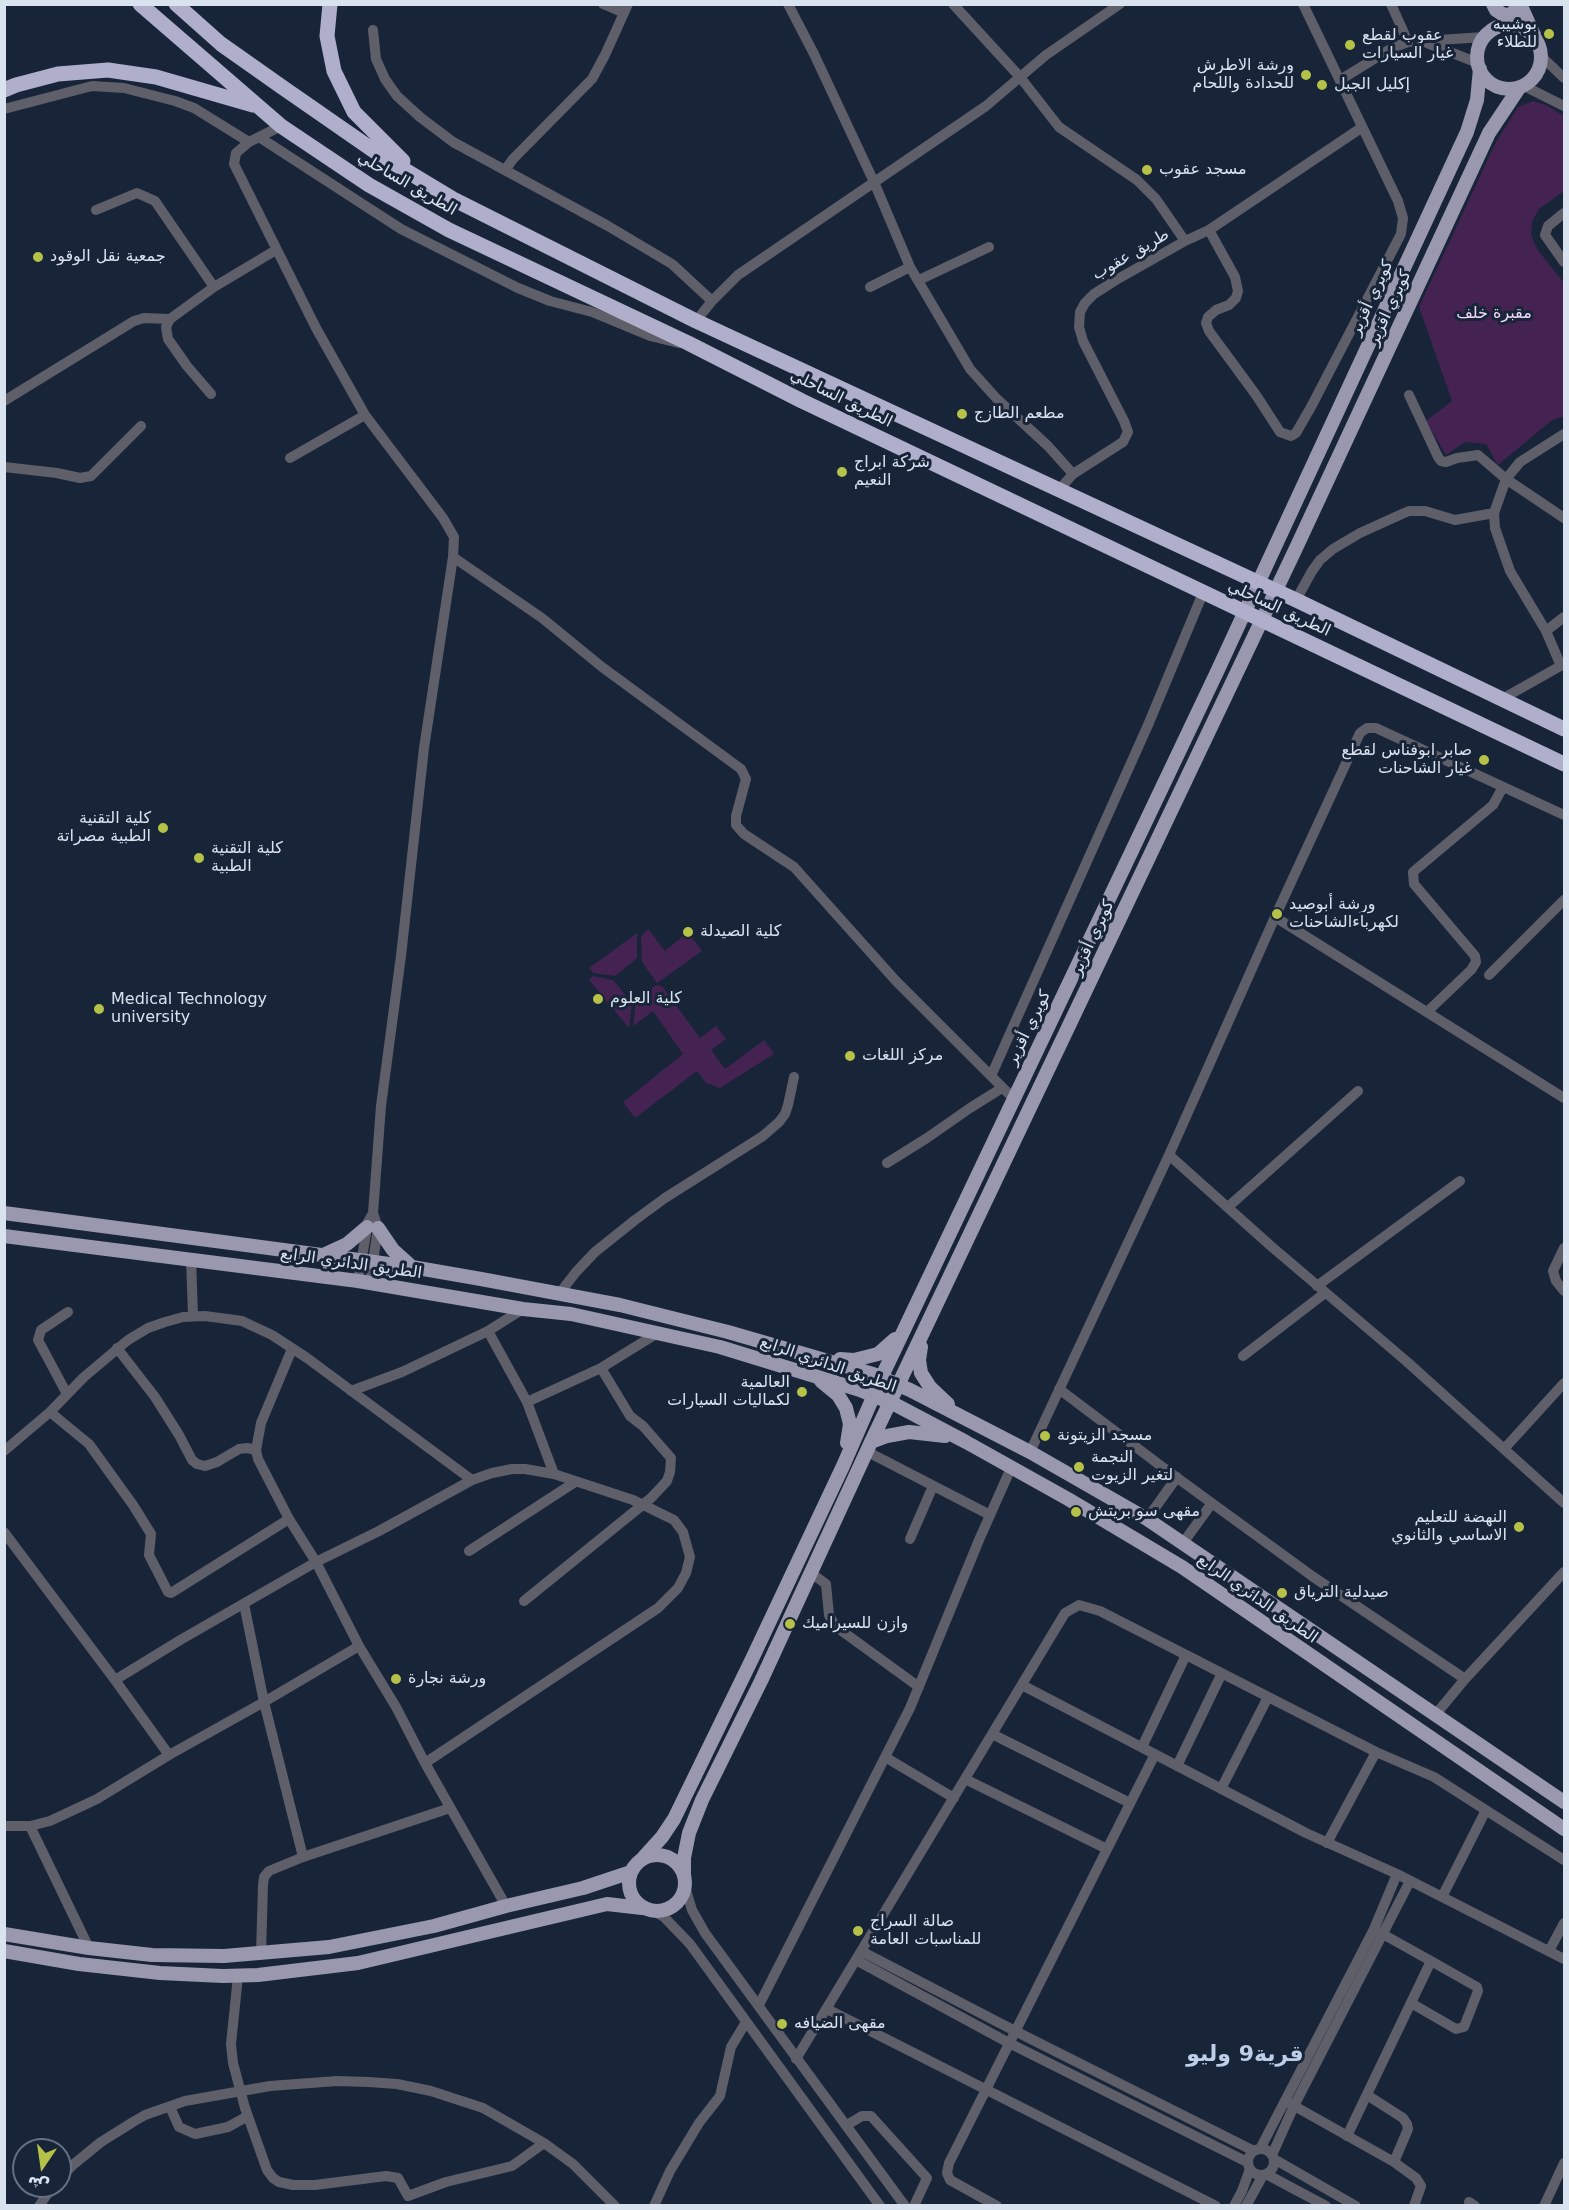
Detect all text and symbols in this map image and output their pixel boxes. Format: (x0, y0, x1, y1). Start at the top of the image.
place label: بوشيبه للطلاء (1493, 15, 1537, 53)
place label: عقوب لقطع غيار السيارات (1362, 26, 1453, 64)
marker: بوشيبه للطلاء (1542, 27, 1556, 41)
marker: عقوب لقطع غيار السيارات (1343, 38, 1357, 52)
place label: ورشة الاطرش للحدادة واللحام (1193, 56, 1294, 94)
marker: ورشة الاطرش للحدادة واللحام (1299, 68, 1313, 82)
place label: إكليل الجبل (1334, 75, 1410, 95)
marker: إكليل الجبل (1315, 78, 1329, 92)
street label: الطريق الساحلي (354, 148, 460, 220)
place label: مسجد عقوب (1159, 160, 1247, 180)
marker: مسجد عقوب (1140, 163, 1154, 177)
street label: طريق عقوب (1089, 225, 1173, 285)
place label: جمعية نقل الوقود (50, 247, 166, 267)
marker: جمعية نقل الوقود (31, 250, 45, 264)
street label: كويري أقزير (1346, 257, 1398, 339)
street label: كوبري اقزير (1364, 267, 1416, 349)
park label: مقبرة خلف (1456, 304, 1532, 324)
street label: الطريق الساحلي (787, 366, 895, 432)
place label: مطعم الطازج (974, 404, 1065, 424)
marker: مطعم الطازج (955, 407, 969, 421)
place label: شركة ابراج النعيم (854, 453, 930, 491)
marker: شركة ابراج النعيم (835, 465, 849, 479)
street label: الطريق الساحلي (1225, 577, 1333, 641)
place label: صابر ابوفناس لقطع غيار الشاحنات (1341, 741, 1472, 779)
marker: صابر ابوفناس لقطع غيار الشاحنات (1477, 753, 1491, 767)
place label: كلية التقنية الطبية مصراتة (56, 809, 151, 847)
marker: كلية التقنية الطبية مصراتة (156, 821, 170, 835)
place label: كلية التقنية الطبية (211, 839, 283, 877)
marker: كلية التقنية الطبية (192, 851, 206, 865)
place label: ورشة أبوصيد لكهرباءالشاحنات (1289, 895, 1399, 933)
street label: كوبري أقزير (1067, 897, 1119, 979)
marker: ورشة أبوصيد لكهرباءالشاحنات (1270, 907, 1284, 921)
place label: كلية الصيدلة (700, 922, 781, 942)
marker: كلية الصيدلة (681, 925, 695, 939)
street label: كويري أقزير (1003, 987, 1055, 1069)
place label: كلية العلوم (610, 989, 682, 1009)
place label: Medical Technology university (111, 990, 267, 1028)
marker: كلية العلوم (591, 992, 605, 1006)
marker: Medical Technology university (92, 1002, 106, 1016)
place label: مركز اللغات (862, 1046, 943, 1066)
marker: مركز اللغات (843, 1049, 857, 1063)
street label: الطريق الدائري الرابع (279, 1245, 423, 1283)
street label: الطريق الدائري الرابع (757, 1333, 899, 1397)
place label: العالمية لكماليات السيارات (667, 1373, 790, 1411)
marker: العالمية لكماليات السيارات (795, 1385, 809, 1399)
place label: مسجد الزيتونة (1057, 1426, 1152, 1446)
marker: مسجد الزيتونة (1038, 1429, 1052, 1443)
place label: النجمة لتغير الزيوت (1091, 1448, 1173, 1486)
marker: النجمة لتغير الزيوت (1072, 1460, 1086, 1474)
place label: مقهى سو بريتش (1088, 1502, 1200, 1522)
marker: مقهى سو بريتش (1069, 1505, 1083, 1519)
place label: النهضة للتعليم الاساسي والثانوي (1391, 1508, 1507, 1546)
marker: النهضة للتعليم الاساسي والثانوي (1512, 1520, 1526, 1534)
street label: الطريق الدائري الرابع (1193, 1550, 1321, 1648)
place label: صيدلية الترياق (1294, 1583, 1389, 1603)
marker: صيدلية الترياق (1275, 1586, 1289, 1600)
place label: وازن للسيراميك (802, 1614, 908, 1634)
marker: وازن للسيراميك (783, 1617, 797, 1631)
place label: ورشة نجارة (408, 1669, 486, 1689)
marker: ورشة نجارة (389, 1672, 403, 1686)
place label: صالة السراج للمناسبات العامة (870, 1912, 981, 1950)
marker: صالة السراج للمناسبات العامة (851, 1924, 865, 1938)
place label: مقهى الضيافه (794, 2014, 886, 2034)
marker: مقهى الضيافه (775, 2017, 789, 2031)
district label: قرية9 وليو (1186, 2042, 1304, 2068)
north arrow (12, 2138, 72, 2198)
text: ش (25, 2172, 51, 2196)

